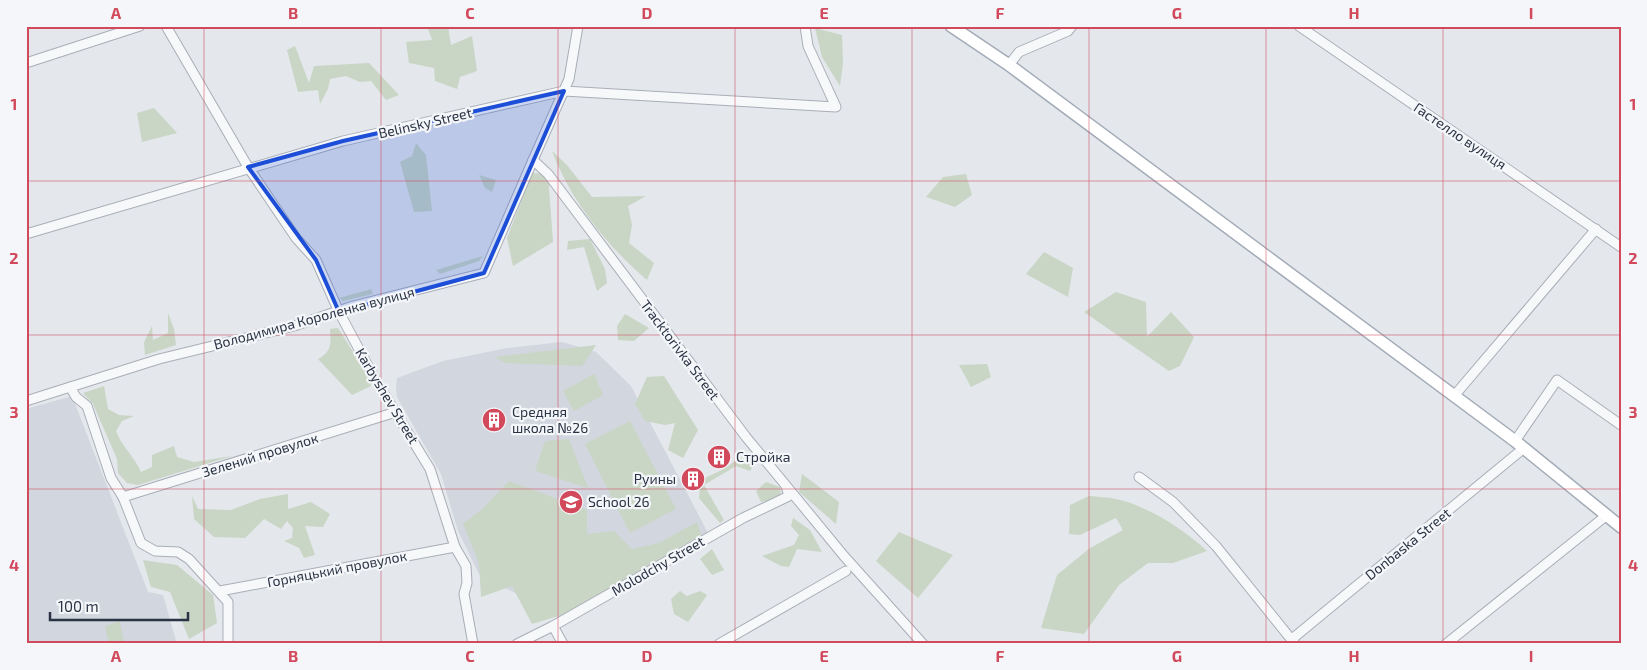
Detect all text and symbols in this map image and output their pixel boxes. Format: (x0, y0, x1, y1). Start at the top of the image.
text: A (111, 3, 122, 22)
text: B (288, 3, 298, 22)
text: C (465, 3, 475, 22)
text: D (642, 3, 653, 22)
text: E (819, 3, 829, 22)
text: F (996, 3, 1005, 22)
text: G (1172, 3, 1182, 22)
text: H (1348, 3, 1360, 22)
text: I (1529, 3, 1533, 22)
text: 1 (11, 94, 17, 113)
text: 1 (1630, 94, 1636, 113)
street label: Гастелло вулиця (1411, 98, 1510, 173)
street label: Belinsky Street (377, 104, 473, 142)
text: 2 (9, 248, 19, 267)
text: 2 (1628, 248, 1638, 267)
street label: Володимира Короленка вулиця (212, 282, 416, 353)
street label: Tracktorivka Street (637, 296, 724, 403)
street label: Karbyshev Street (352, 345, 423, 447)
text: 3 (9, 402, 19, 421)
text: 3 (1628, 402, 1638, 421)
place label: Средняя школа №26 (512, 403, 588, 436)
building icon: Средняя школа №26 (481, 407, 507, 433)
street label: Зелений провулок (200, 429, 320, 480)
building icon: Стройка (706, 444, 732, 470)
place label: Стройка (736, 448, 790, 465)
building icon: Руины (680, 466, 706, 492)
place label: Руины (634, 470, 676, 487)
school or university icon: School 26 (558, 489, 584, 515)
place label: School 26 (588, 493, 650, 510)
street label: Donbaska Street (1362, 504, 1454, 583)
street label: Molodchy Street (608, 532, 707, 599)
street label: Горняцький провулок (266, 547, 409, 590)
text: 4 (9, 555, 19, 574)
text: 4 (1628, 555, 1638, 574)
scale bar (50, 590, 188, 622)
text: 100 m (58, 597, 99, 615)
text: A (111, 646, 122, 665)
text: B (288, 646, 298, 665)
text: C (465, 646, 475, 665)
text: D (642, 646, 653, 665)
text: E (819, 646, 829, 665)
text: F (996, 646, 1005, 665)
text: G (1172, 646, 1182, 665)
text: H (1348, 646, 1360, 665)
text: I (1529, 646, 1533, 665)

